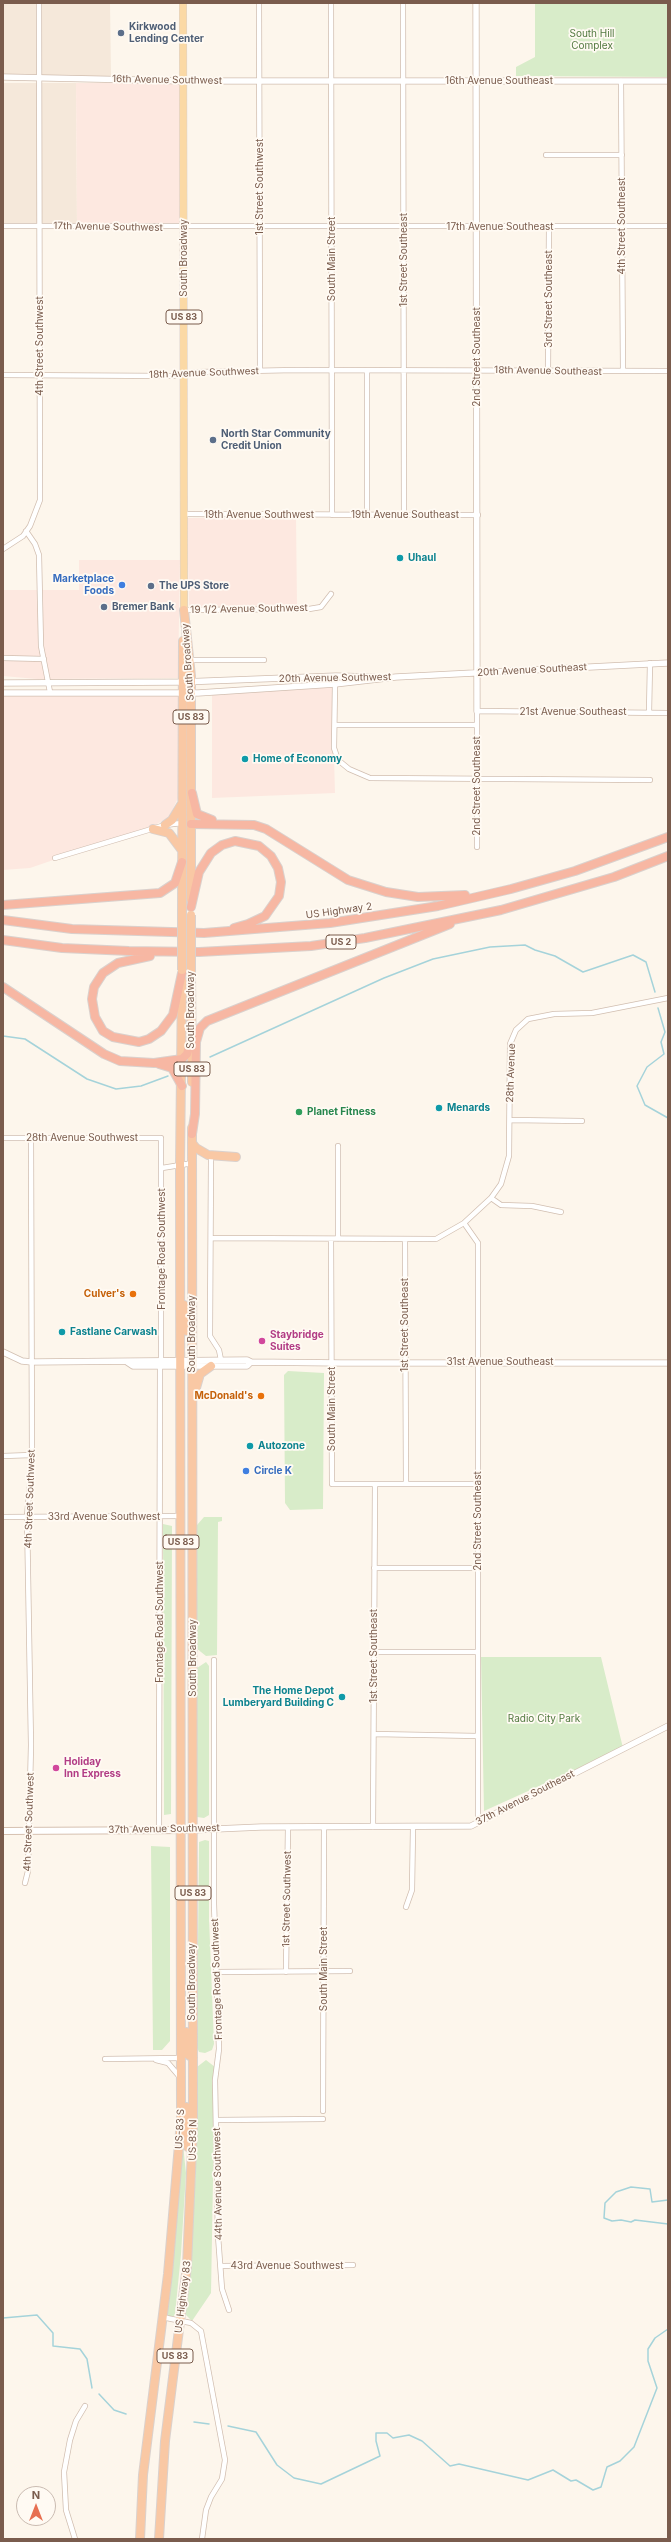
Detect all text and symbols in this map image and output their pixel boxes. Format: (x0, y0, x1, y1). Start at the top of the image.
place label: Kirkwood Lending Center (129, 21, 204, 44)
marker: Kirkwood Lending Center (116, 28, 126, 38)
park label: South Hill Complex (569, 28, 615, 52)
street label: 16th Avenue Southwest (112, 73, 222, 87)
street label: 16th Avenue Southeast (445, 75, 553, 87)
street label: 1st Street Southwest (254, 139, 266, 235)
street label: 4th Street Southeast (616, 177, 628, 275)
street label: 1st Street Southeast (398, 213, 410, 307)
street label: South Main Street (326, 217, 338, 301)
street label: South Broadway (178, 219, 190, 297)
street label: 17th Avenue Southwest (53, 220, 163, 234)
street label: 17th Avenue Southeast (446, 221, 554, 233)
street label: 3rd Street Southeast (543, 250, 555, 348)
street label: 4th Street Southwest (34, 296, 46, 396)
street label: 2nd Street Southeast (471, 307, 483, 407)
road number: US 83 (166, 310, 202, 324)
street label: 18th Avenue Southeast (494, 364, 602, 378)
street label: 18th Avenue Southwest (149, 365, 259, 381)
place label: North Star Community Credit Union (221, 428, 331, 452)
marker: North Star Community Credit Union (208, 435, 218, 445)
street label: 19th Avenue Southwest (204, 509, 314, 521)
street label: 19th Avenue Southeast (351, 509, 459, 521)
place label: Uhaul (408, 552, 436, 564)
marker: Uhaul (395, 553, 405, 563)
place label: Marketplace Foods (53, 573, 114, 596)
marker: Marketplace Foods (117, 580, 127, 590)
place label: The UPS Store (159, 580, 229, 592)
marker: The UPS Store (146, 581, 156, 591)
place label: Bremer Bank (112, 601, 174, 613)
marker: Bremer Bank (99, 602, 109, 612)
street label: 19 1/2 Avenue Southwest (190, 602, 308, 616)
street label: South Broadway (179, 623, 197, 701)
street label: 20th Avenue Southeast (477, 661, 587, 679)
street label: 20th Avenue Southwest (279, 671, 391, 685)
street label: 21st Avenue Southeast (519, 706, 627, 718)
road number: US 83 (173, 710, 209, 724)
street label: 2nd Street Southeast (471, 736, 483, 836)
place label: Home of Economy (253, 753, 342, 765)
marker: Home of Economy (240, 754, 250, 764)
street label: US Highway 2 (305, 900, 373, 922)
road number: US 2 (326, 935, 356, 949)
street label: South Broadway (185, 971, 197, 1049)
street label: 28th Avenue (504, 1043, 518, 1103)
road number: US 83 (174, 1062, 210, 1076)
place label: Menards (447, 1102, 490, 1114)
marker: Menards (434, 1103, 444, 1113)
place label: Planet Fitness (307, 1106, 376, 1118)
marker: Planet Fitness (294, 1107, 304, 1117)
street label: 28th Avenue Southwest (26, 1132, 138, 1144)
street label: Frontage Road Southwest (156, 1188, 168, 1310)
street label: 1st Street Southeast (399, 1278, 411, 1372)
place label: Culver's (84, 1288, 125, 1300)
marker: Culver's (128, 1289, 138, 1299)
street label: South Broadway (186, 1295, 198, 1373)
place label: Fastlane Carwash (70, 1326, 157, 1338)
marker: Fastlane Carwash (57, 1327, 67, 1337)
place label: Staybridge Suites (270, 1329, 324, 1352)
marker: Staybridge Suites (257, 1336, 267, 1346)
street label: 31st Avenue Southeast (446, 1356, 554, 1368)
street label: South Main Street (326, 1367, 338, 1451)
place label: McDonald's (194, 1390, 253, 1402)
marker: McDonald's (256, 1391, 266, 1401)
place label: Autozone (258, 1440, 305, 1452)
marker: Autozone (245, 1441, 255, 1451)
street label: 4th Street Southwest (22, 1449, 38, 1549)
place label: Circle K (254, 1465, 292, 1477)
marker: Circle K (241, 1466, 251, 1476)
street label: 2nd Street Southeast (472, 1471, 484, 1571)
street label: 33rd Avenue Southwest (48, 1511, 160, 1523)
road number: US 83 (163, 1535, 199, 1549)
street label: Frontage Road Southwest (154, 1561, 166, 1683)
street label: 1st Street Southeast (368, 1609, 380, 1703)
street label: South Broadway (187, 1619, 199, 1697)
place label: The Home Depot Lumberyard Building C (223, 1685, 334, 1708)
marker: The Home Depot Lumberyard Building C (337, 1692, 347, 1702)
park label: Radio City Park (508, 1713, 580, 1725)
place label: Holiday Inn Express (64, 1756, 121, 1780)
marker: Holiday Inn Express (51, 1763, 61, 1773)
street label: 37th Avenue Southeast (474, 1768, 576, 1828)
street label: 4th Street Southwest (21, 1772, 37, 1872)
street label: 37th Avenue Southwest (108, 1822, 220, 1836)
street label: 1st Street Southwest (280, 1851, 294, 1947)
road number: US 83 (175, 1886, 211, 1900)
street label: Frontage Road Southwest (209, 1918, 225, 2040)
street label: South Main Street (318, 1927, 330, 2011)
street label: South Broadway (186, 1943, 198, 2021)
street label: US-83 S (173, 2109, 187, 2149)
street label: US-83 N (187, 2119, 199, 2161)
street label: 44th Avenue Southwest (211, 2128, 225, 2240)
street label: US Highway 83 (173, 2260, 193, 2334)
street label: 43rd Avenue Southwest (230, 2260, 344, 2272)
road number: US 83 (157, 2349, 193, 2363)
north arrow (16, 2486, 56, 2526)
text: N (32, 2488, 40, 2502)

